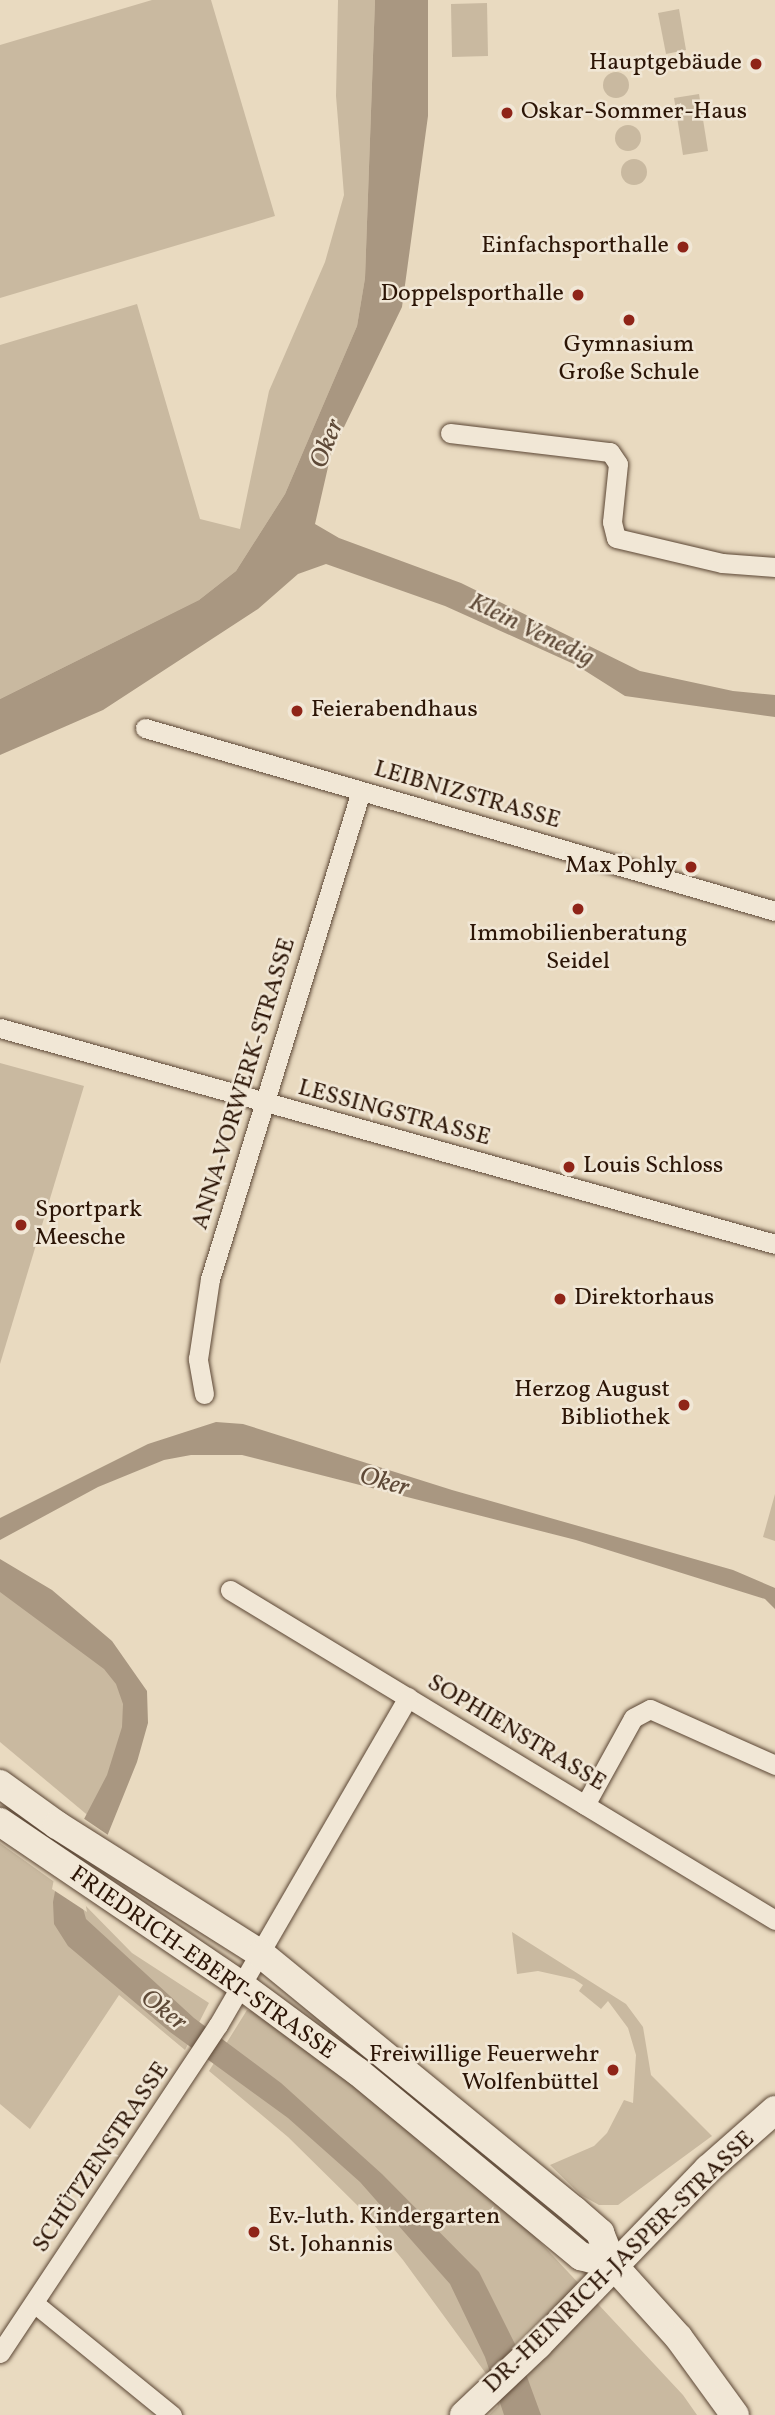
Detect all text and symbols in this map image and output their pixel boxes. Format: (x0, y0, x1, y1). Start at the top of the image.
place label: Hauptgebäude (589, 50, 742, 78)
marker: Hauptgebäude (748, 56, 764, 72)
place label: Oskar-Sommer-Haus (521, 99, 747, 127)
marker: Oskar-Sommer-Haus (499, 105, 515, 121)
place label: Einfachsporthalle (481, 233, 669, 261)
marker: Einfachsporthalle (675, 239, 691, 255)
place label: Doppelsporthalle (380, 281, 564, 309)
marker: Doppelsporthalle (570, 287, 586, 303)
marker: Gymnasium Große Schule (621, 312, 637, 328)
place label: Gymnasium Große Schule (559, 332, 699, 388)
water label: Oker (304, 415, 352, 473)
water label: Klein Venedig (463, 587, 599, 675)
place label: Feierabendhaus (311, 697, 478, 725)
marker: Feierabendhaus (289, 703, 305, 719)
street label: LEIBNIZSTRASSE (370, 756, 564, 836)
place label: Max Pohly (565, 853, 677, 881)
marker: Max Pohly (683, 859, 699, 875)
marker: Immobilienberatung Seidel (570, 901, 586, 917)
place label: Immobilienberatung Seidel (469, 921, 687, 977)
street label: ANNA-VORWERK-STRASSE (187, 935, 303, 1233)
street label: LESSINGSTRASSE (295, 1074, 493, 1154)
place label: Louis Schloss (583, 1153, 723, 1181)
marker: Louis Schloss (561, 1159, 577, 1175)
place label: Sportpark Meesche (35, 1197, 142, 1253)
marker: Sportpark Meesche (13, 1217, 29, 1233)
place label: Direktorhaus (574, 1285, 714, 1313)
marker: Direktorhaus (552, 1291, 568, 1307)
place label: Herzog August Bibliothek (514, 1377, 670, 1433)
marker: Herzog August Bibliothek (676, 1397, 692, 1413)
water label: Oker (355, 1461, 413, 1505)
street label: SOPHIENSTRASSE (421, 1669, 611, 1799)
street label: FRIEDRICH-EBERT-STRASSE (63, 1861, 341, 2067)
water label: Oker (133, 1983, 193, 2039)
place label: Freiwillige Feuerwehr Wolfenbüttel (369, 2042, 599, 2098)
street label: SCHÜTZENSTRASSE (27, 2057, 177, 2259)
marker: Freiwillige Feuerwehr Wolfenbüttel (605, 2062, 621, 2078)
street label: DR.-HEINRICH-JASPER-STRASSE (479, 2126, 761, 2400)
place label: Ev.-luth. Kindergarten St. Johannis (268, 2204, 500, 2260)
marker: Ev.-luth. Kindergarten St. Johannis (246, 2224, 262, 2240)

